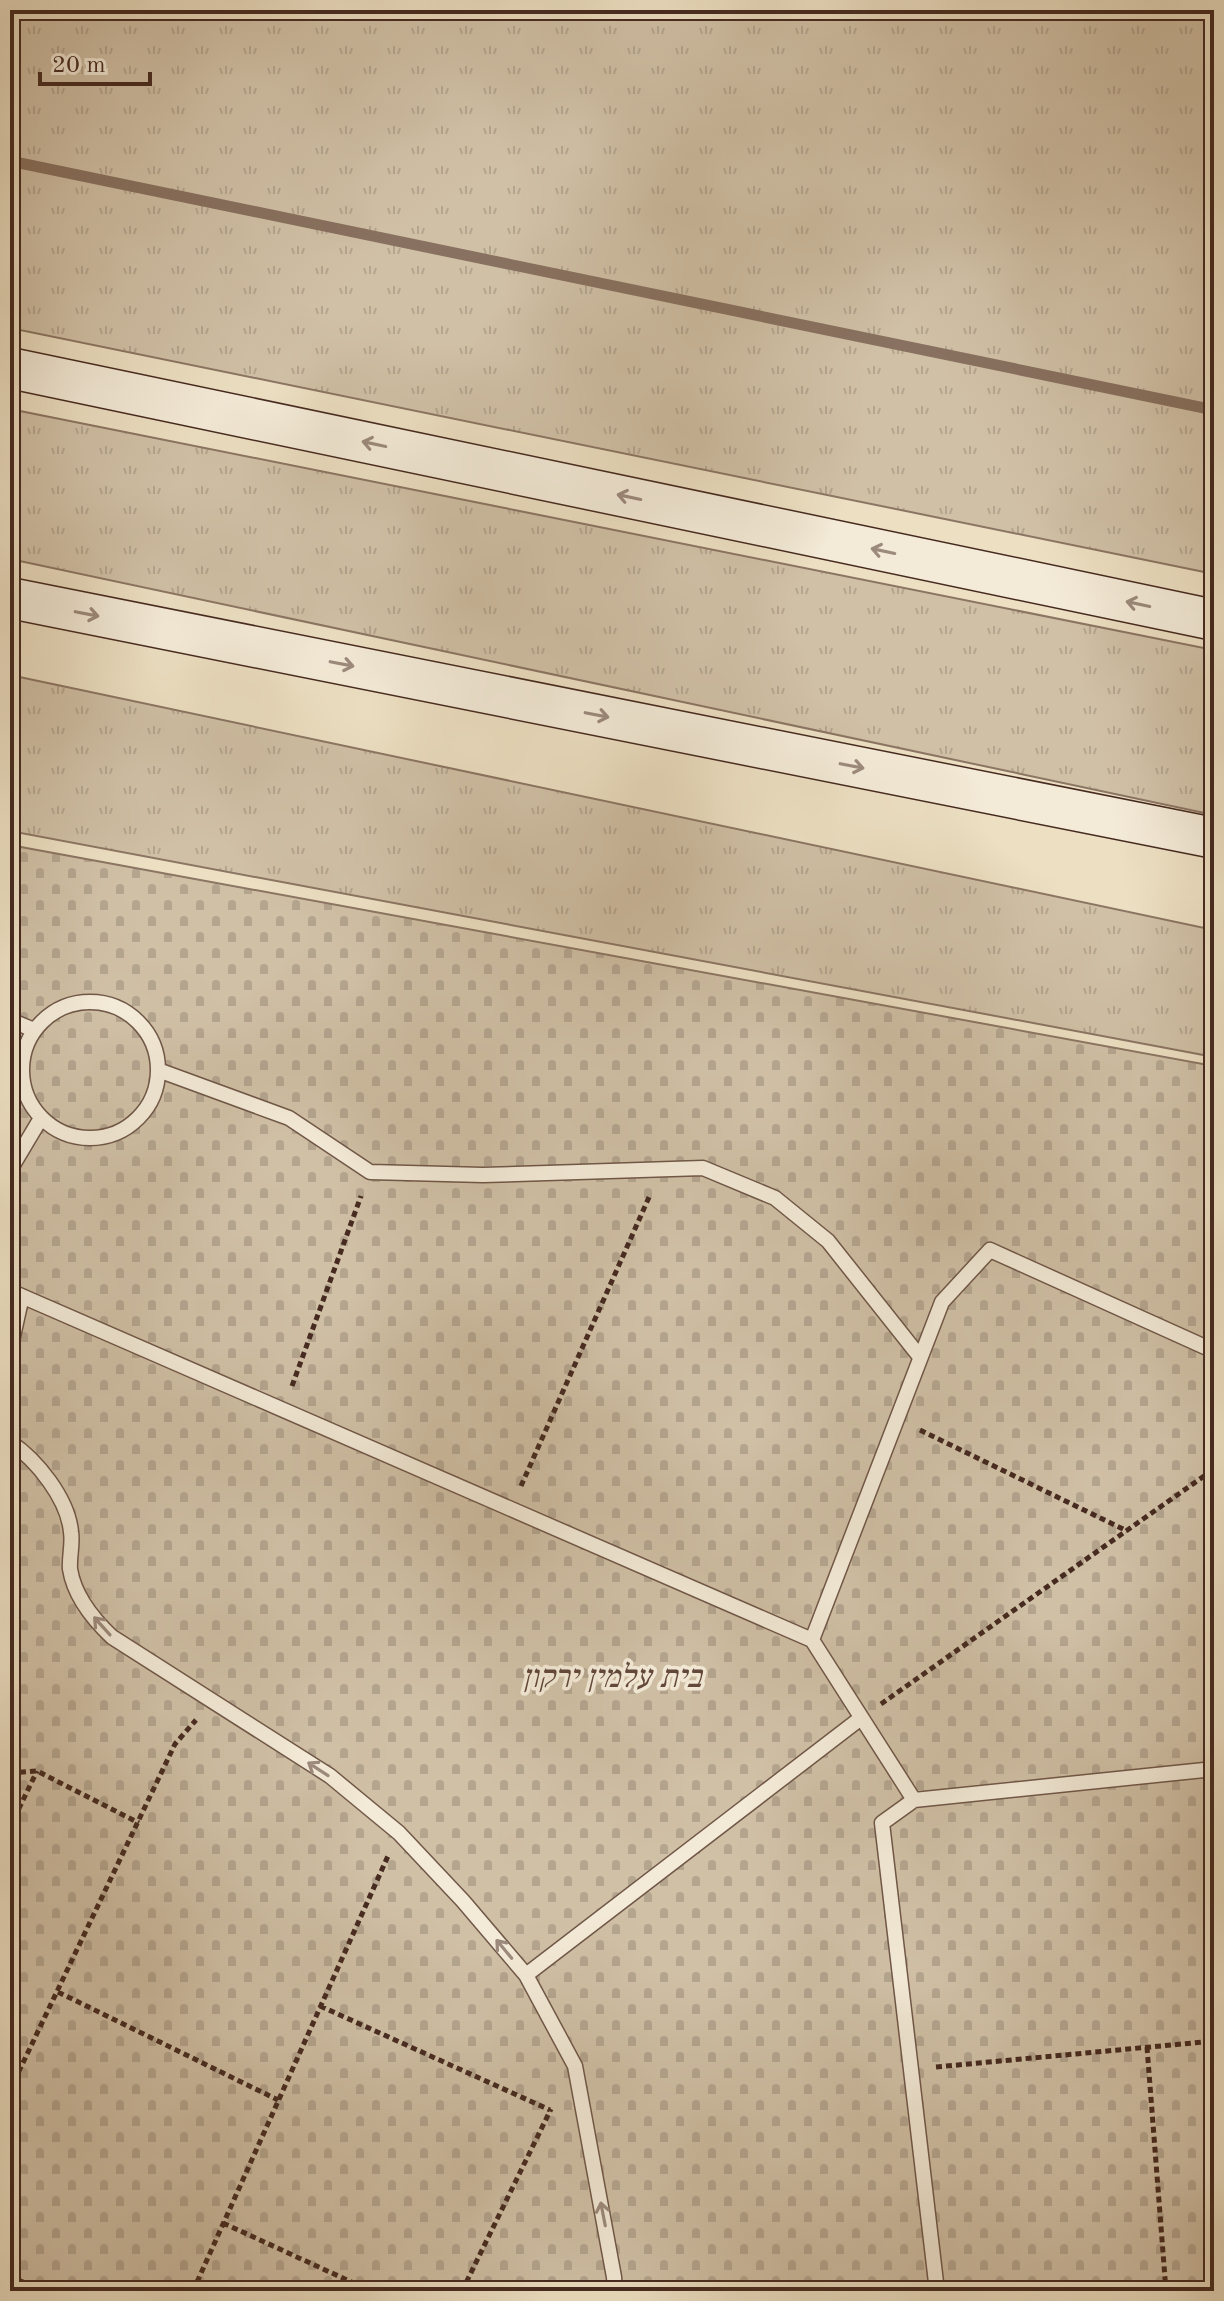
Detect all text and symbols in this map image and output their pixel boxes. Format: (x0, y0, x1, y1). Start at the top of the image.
scale bar (40, 36, 150, 86)
text: 20 m (52, 54, 106, 78)
one-way arrow (362, 436, 388, 451)
one-way arrow (616, 489, 642, 504)
one-way arrow (871, 542, 896, 557)
one-way arrow (1125, 596, 1151, 611)
one-way arrow (73, 607, 99, 622)
one-way arrow (328, 658, 354, 673)
one-way arrow (583, 708, 609, 723)
one-way arrow (838, 759, 864, 774)
one-way arrow (93, 1616, 111, 1636)
park label: בית עלמין ירקון (522, 1661, 704, 1695)
one-way arrow (307, 1760, 330, 1776)
one-way arrow (495, 1939, 513, 1960)
one-way arrow (594, 2202, 609, 2227)

